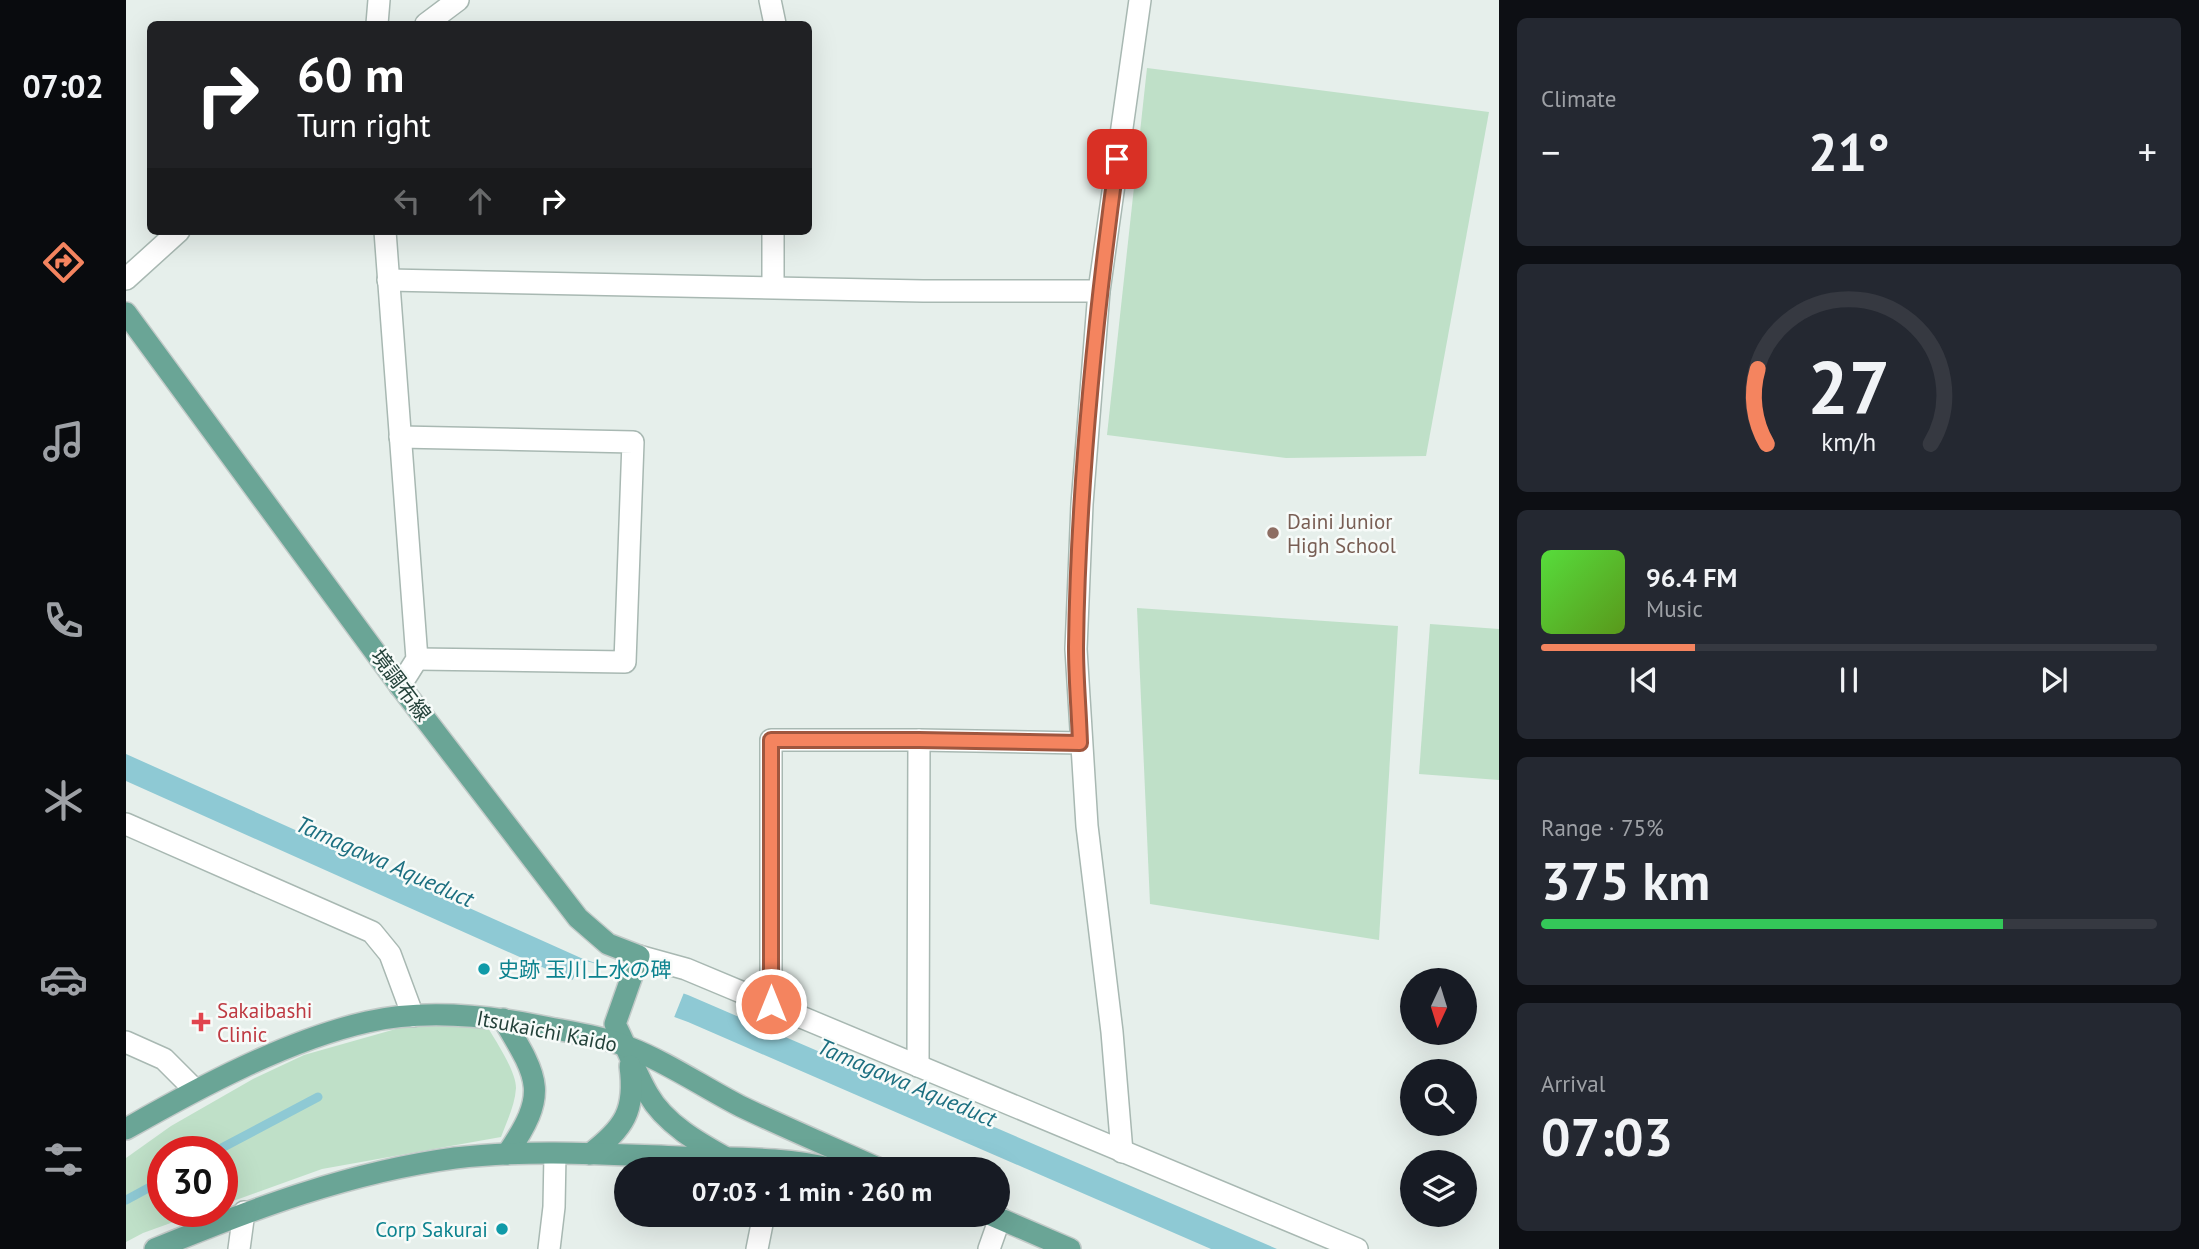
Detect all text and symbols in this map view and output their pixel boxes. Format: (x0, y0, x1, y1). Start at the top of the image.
text: 60 m (297, 42, 404, 106)
icon: right (182, 49, 273, 140)
text: 07:02 (22, 65, 104, 107)
text: Climate (1541, 84, 1616, 113)
text: Turn right (297, 104, 431, 146)
text: 21° (1808, 118, 1890, 185)
text: − (1541, 127, 1560, 176)
text: + (2138, 127, 2157, 176)
pin (1087, 129, 1147, 189)
icon: arrive (1098, 140, 1136, 178)
icon: left (388, 182, 426, 220)
icon: ahead (461, 182, 499, 220)
icon: right (534, 182, 572, 220)
icon: directions (39, 238, 88, 287)
text: 27 (1808, 341, 1890, 435)
icon: music (39, 417, 88, 466)
text: km/h (1822, 426, 1876, 458)
place label: Daini Junior High School (1287, 508, 1396, 559)
marker: Daini Junior High School (1265, 525, 1281, 541)
text: 96.4 FM (1646, 561, 1737, 594)
text: Music (1646, 594, 1703, 623)
icon: phone (39, 596, 88, 645)
street label: 境調布線 (365, 643, 437, 727)
icon: previous (1625, 661, 1663, 699)
icon: pause (1830, 661, 1868, 699)
icon: next (2035, 661, 2073, 699)
icon: climate (39, 776, 88, 825)
water label: Tamagawa Aqueduct (291, 809, 480, 914)
text: Range · 75% (1541, 813, 1664, 842)
text: 375 km (1541, 847, 1710, 914)
icon: car (39, 955, 88, 1004)
place label: 史跡 玉川上水の碑 (498, 956, 672, 983)
marker: 史跡 玉川上水の碑 (476, 961, 492, 977)
position arrow (734, 967, 808, 1041)
north arrow (1400, 968, 1477, 1045)
map controls (1400, 968, 1477, 1227)
place label: Sakaibashi Clinic (217, 997, 312, 1048)
street label: Itsukaichi Kaido (474, 1004, 620, 1058)
marker: Sakaibashi Clinic (191, 1012, 211, 1032)
water label: Tamagawa Aqueduct (813, 1031, 1003, 1134)
button: search (1400, 1059, 1477, 1136)
text: Arrival (1541, 1069, 1605, 1098)
text: 07:03 (1541, 1103, 1673, 1170)
icon: filters (39, 1135, 88, 1184)
speed limit sign: 30 (147, 1136, 238, 1227)
button: layers (1400, 1150, 1477, 1227)
text: 07:03 · 1 min · 260 m (692, 1175, 932, 1208)
place label: Corp Sakurai (375, 1216, 488, 1243)
marker: Corp Sakurai (494, 1221, 510, 1237)

